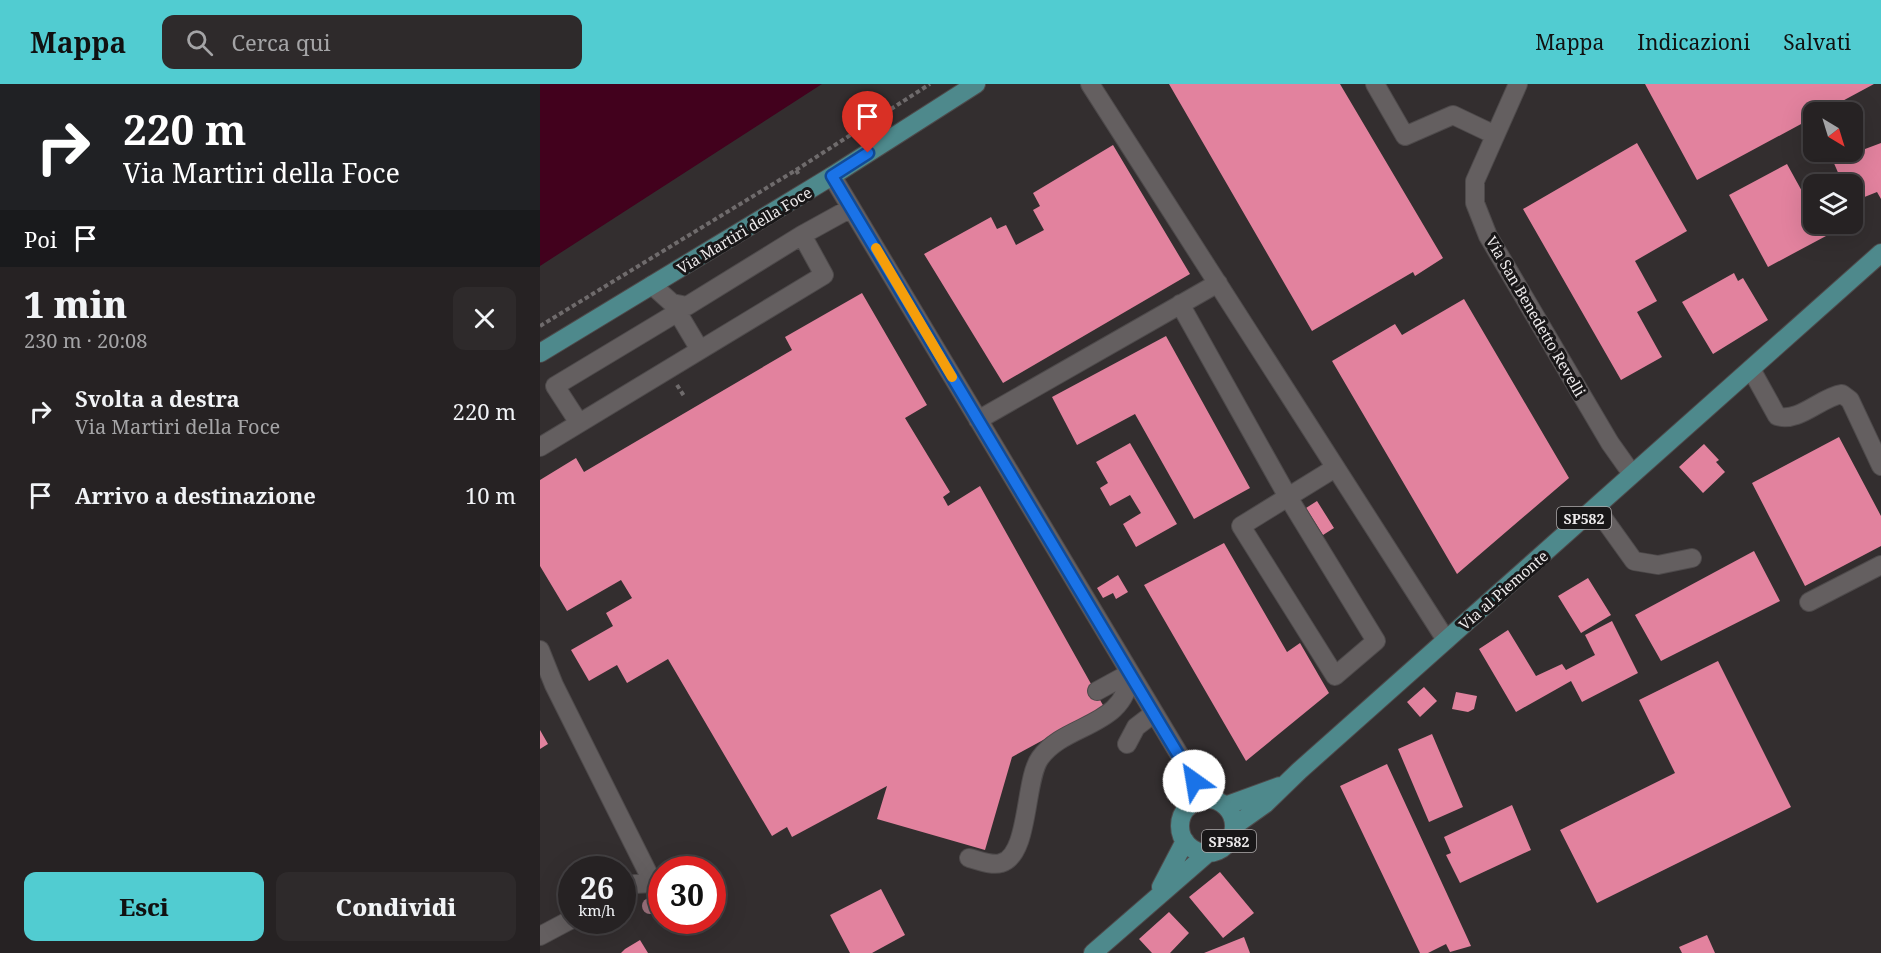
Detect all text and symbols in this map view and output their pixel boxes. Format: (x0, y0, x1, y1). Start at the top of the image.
search box (162, 15, 582, 69)
text: Mappa (30, 23, 126, 61)
icon: search (183, 26, 216, 59)
text: Cerca qui (231, 27, 330, 57)
text: Mappa (1535, 28, 1604, 56)
text: Indicazioni (1637, 28, 1750, 56)
text: Salvati (1783, 28, 1851, 56)
pin (842, 91, 893, 153)
text: 220 m (123, 100, 247, 157)
icon: arrive (851, 100, 884, 133)
north arrow (1803, 102, 1863, 162)
map controls (1803, 102, 1863, 234)
icon: right (24, 108, 102, 186)
text: Via Martiri della Foce (123, 154, 400, 191)
button: layers (1803, 174, 1863, 234)
street label: Via Martiri della Foce (673, 182, 815, 278)
icon: arrive (69, 222, 102, 255)
text: Poi (24, 224, 57, 254)
street label: Via San Benedetto Revelli (1482, 232, 1590, 400)
text: 1 min (24, 280, 127, 329)
button: close (453, 287, 516, 350)
text: 230 m · 20:08 (24, 327, 147, 354)
text: Svolta a destra (75, 383, 240, 413)
icon: right (24, 395, 57, 428)
text: 220 m (453, 396, 516, 426)
text: Via Martiri della Foce (75, 413, 280, 440)
icon: arrive (24, 479, 57, 512)
text: Arrivo a destinazione (75, 480, 316, 510)
text: 10 m (465, 480, 516, 510)
road number: SP582 (1557, 507, 1611, 529)
street label: Via al Piemonte (1454, 546, 1552, 634)
position arrow (1162, 749, 1226, 813)
road number: SP582 (1202, 830, 1256, 852)
speed limit sign: 30 (648, 856, 726, 934)
text: 26 (580, 867, 614, 908)
button: Esci (24, 872, 264, 941)
button: Condividi (276, 872, 516, 941)
text: km/h (579, 900, 615, 920)

